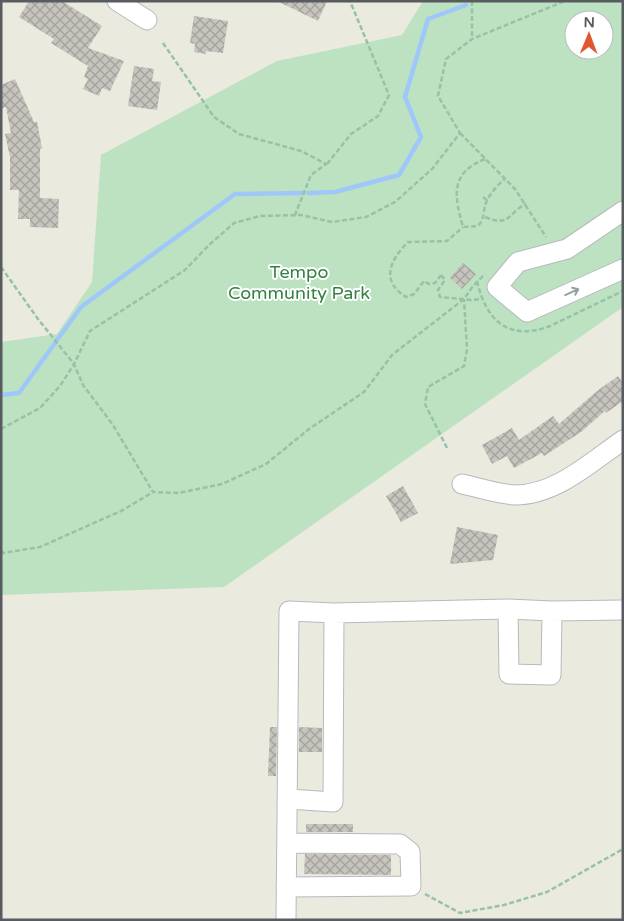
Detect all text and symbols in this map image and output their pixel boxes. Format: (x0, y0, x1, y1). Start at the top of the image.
north arrow (564, 10, 614, 60)
text: N (583, 14, 595, 31)
park label: Tempo Community Park (228, 261, 370, 304)
one-way arrow (564, 287, 579, 296)

